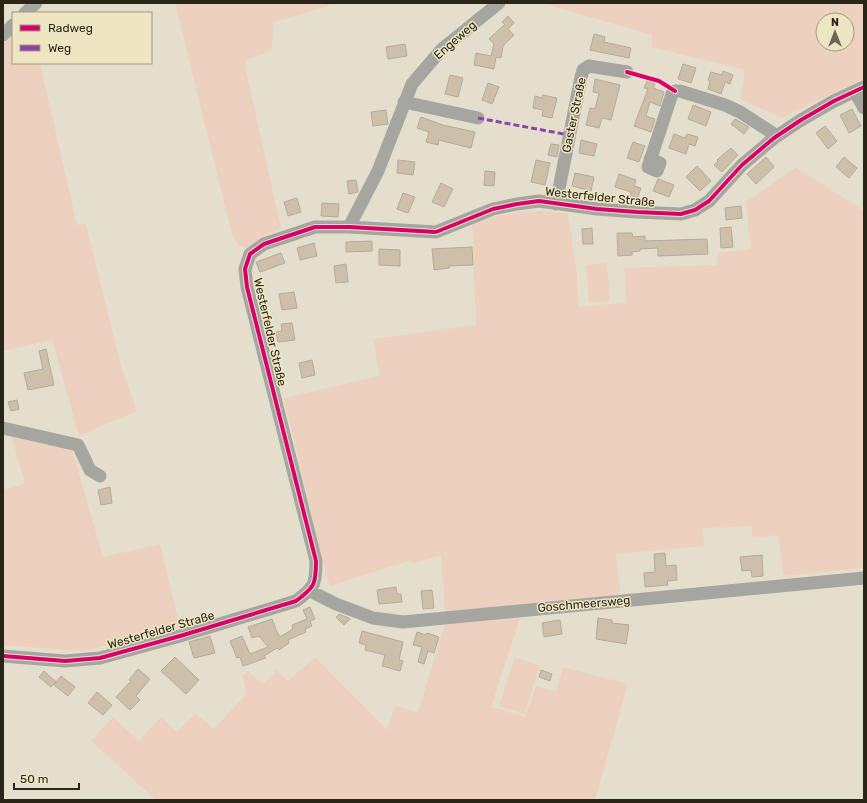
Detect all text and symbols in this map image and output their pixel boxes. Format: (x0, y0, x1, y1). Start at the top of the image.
legend (12, 12, 152, 64)
north arrow (815, 12, 855, 52)
text: N (831, 16, 839, 29)
street label: Engeweg (431, 18, 479, 62)
text: Radweg (48, 21, 93, 35)
text: Weg (48, 41, 71, 55)
street label: Gaster Straße (559, 76, 589, 154)
street label: Westerfelder Straße (544, 184, 656, 210)
street label: Westerfelder Straße (251, 277, 289, 388)
street label: Goschmeersweg (537, 593, 631, 615)
street label: Westerfelder Straße (106, 608, 216, 652)
scale bar (14, 765, 79, 791)
text: 50 m (20, 772, 48, 786)

